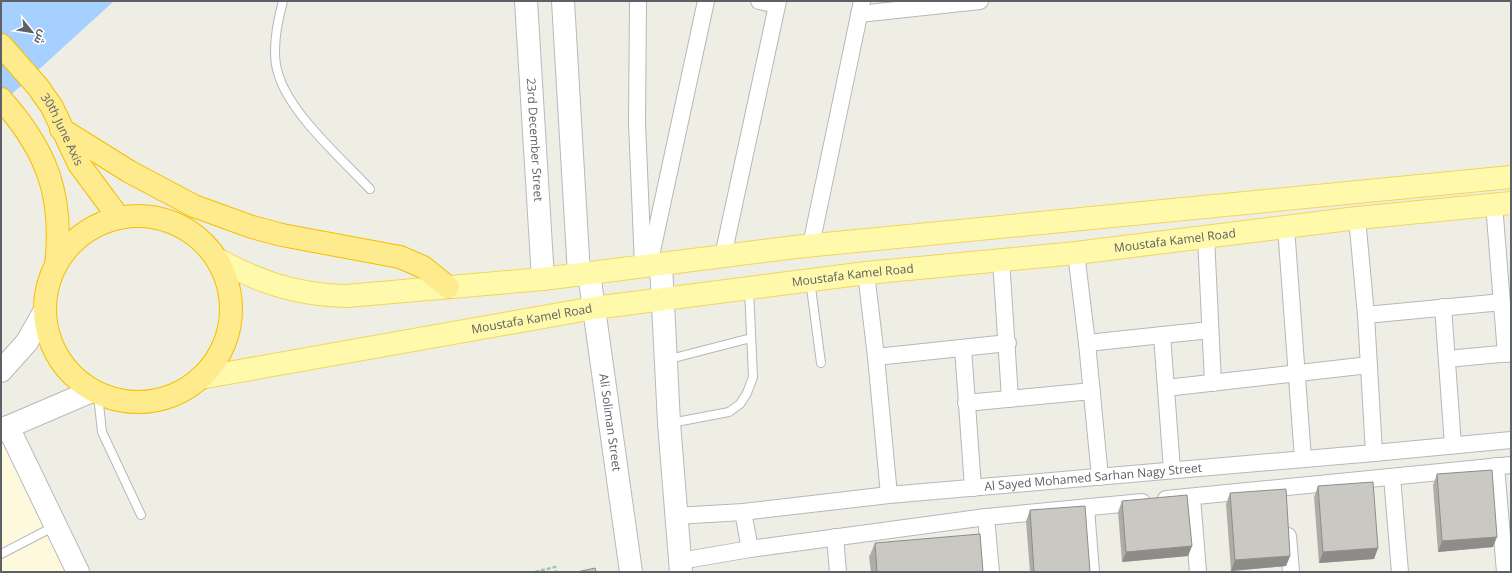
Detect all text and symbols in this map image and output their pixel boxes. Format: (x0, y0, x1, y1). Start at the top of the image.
north arrow (12, 12, 52, 52)
text: ش (31, 27, 51, 47)
street label: 23rd December Street (523, 77, 547, 202)
street label: 30th June Axis (37, 90, 88, 169)
street label: Moustafa Kamel Road (1113, 224, 1237, 256)
street label: Moustafa Kamel Road (791, 260, 914, 290)
street label: Moustafa Kamel Road (470, 299, 594, 338)
street label: Ali Soliman Street (595, 373, 626, 472)
street label: Al Sayed Mohamed Sarhan Nagy Street (984, 459, 1203, 495)

